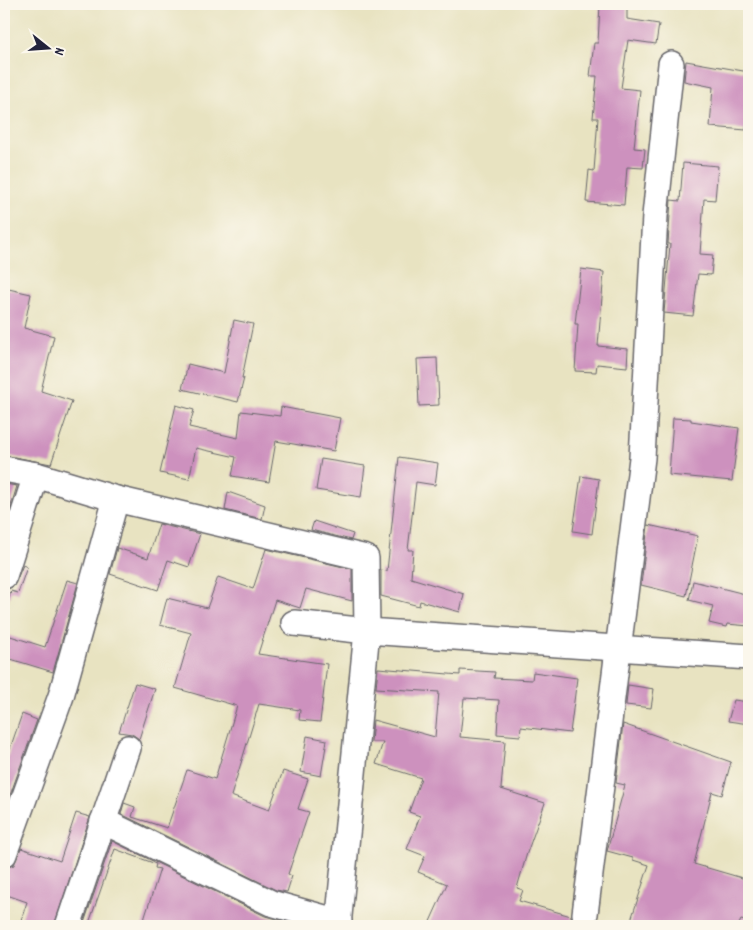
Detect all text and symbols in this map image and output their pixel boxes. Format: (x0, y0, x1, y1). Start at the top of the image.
north arrow (22, 22, 72, 72)
text: N (48, 45, 69, 58)

